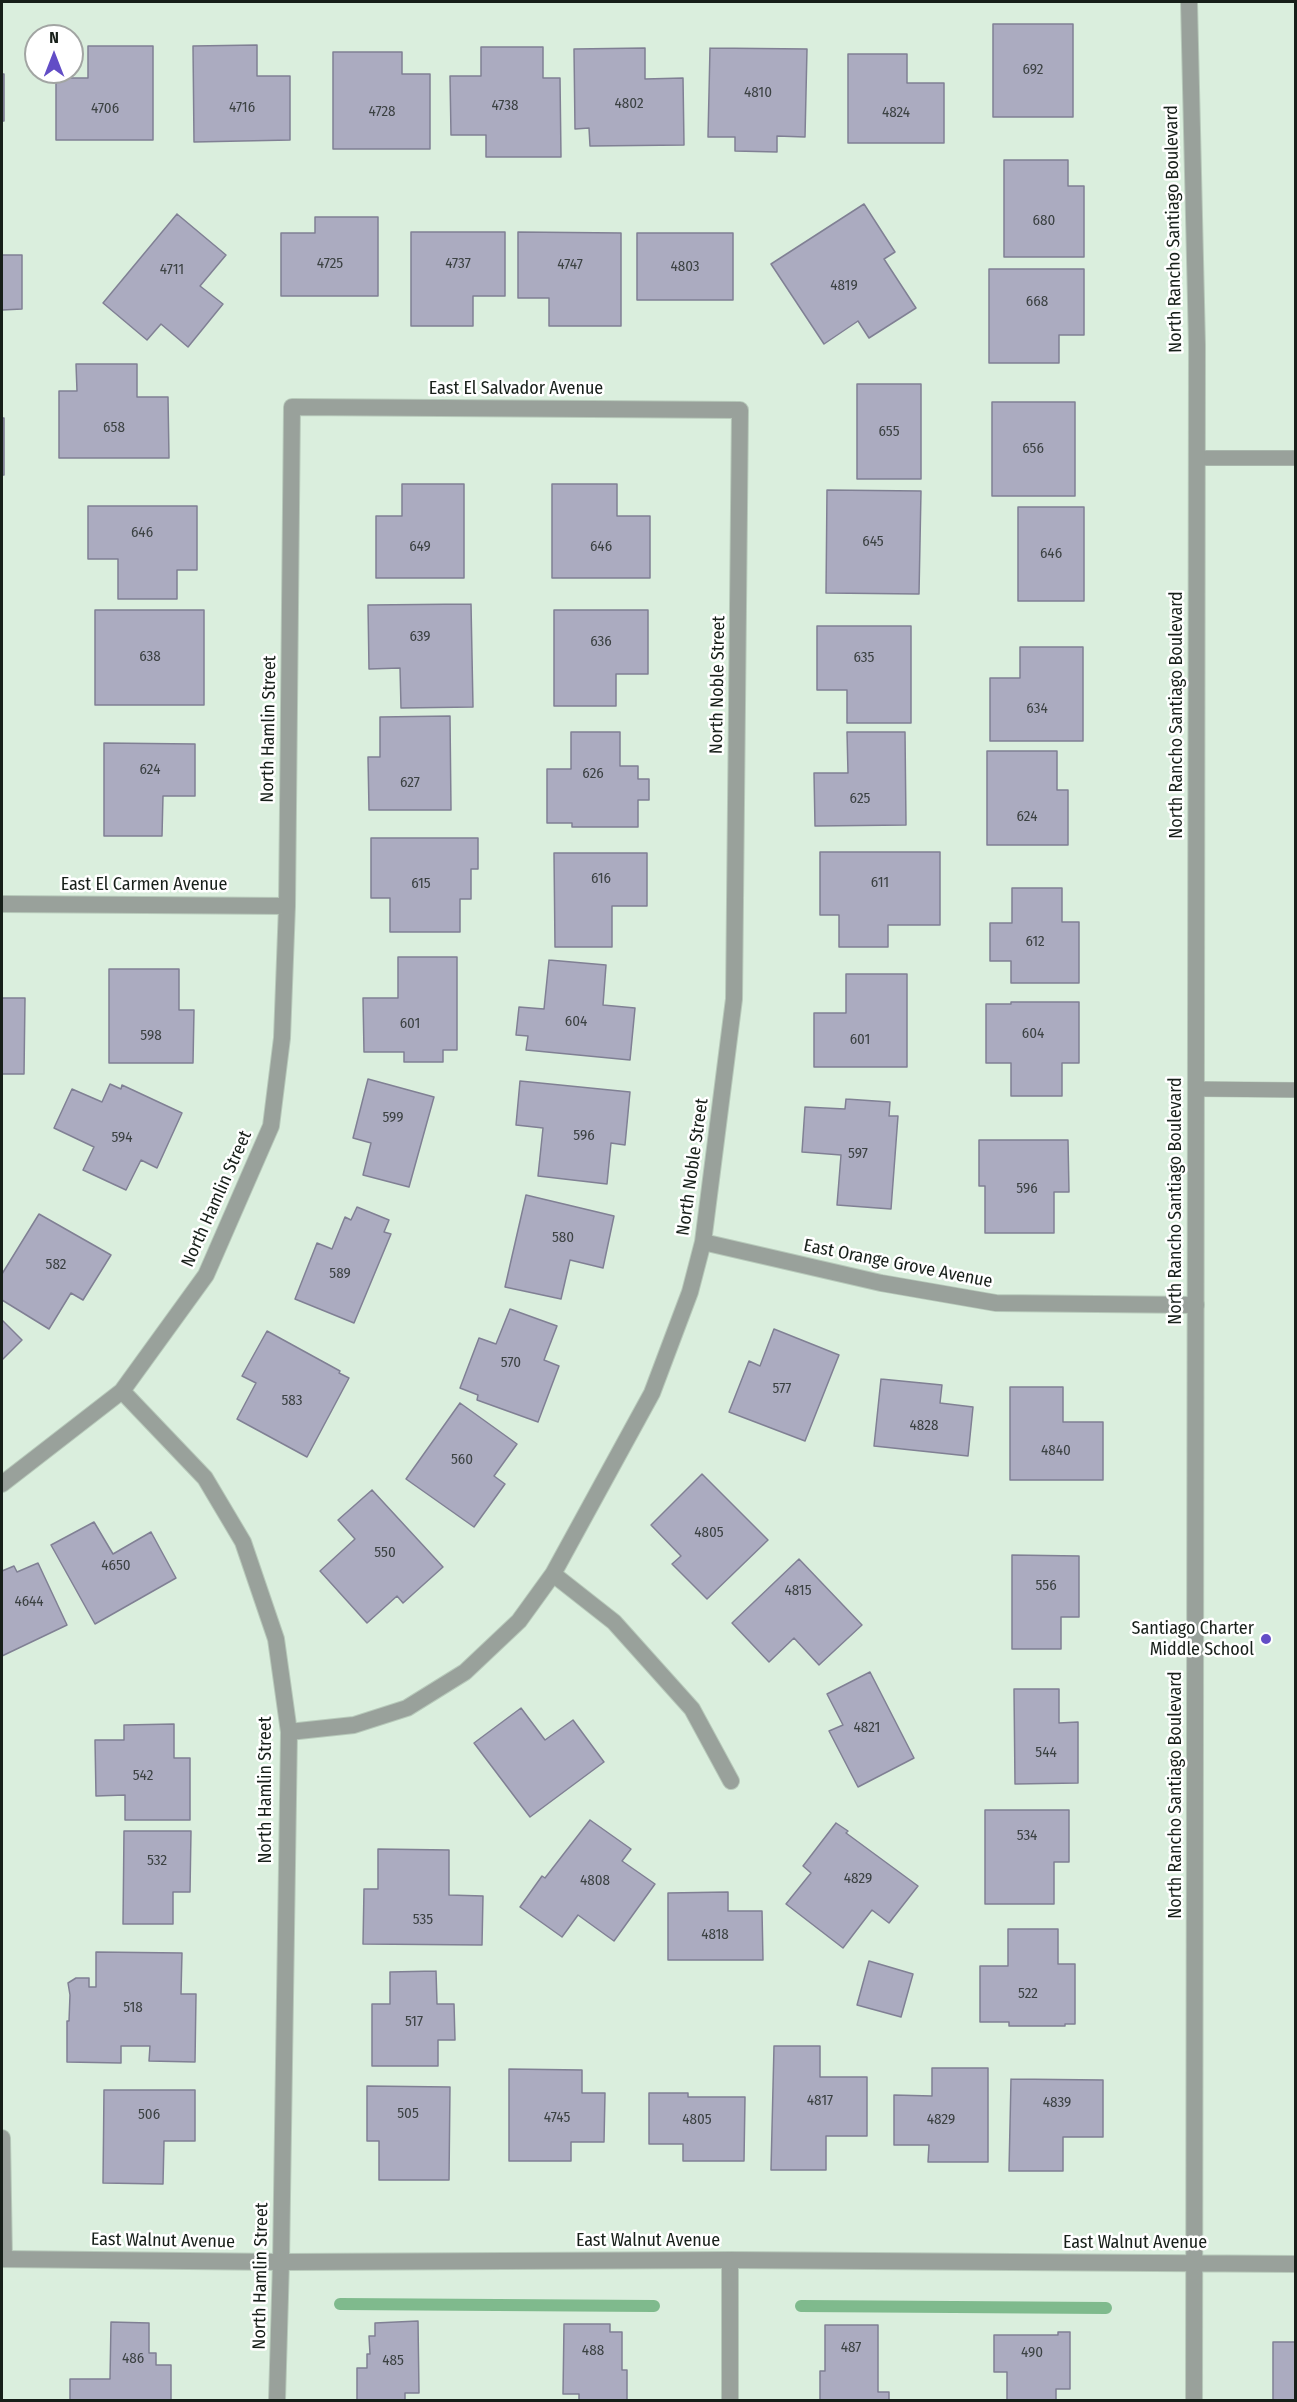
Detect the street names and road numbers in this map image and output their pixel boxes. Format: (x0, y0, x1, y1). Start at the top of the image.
street label: North Rancho Santiago Boulevard (1161, 105, 1187, 353)
street label: East El Salvador Avenue (429, 378, 603, 400)
street label: North Rancho Santiago Boulevard (1166, 591, 1188, 839)
street label: North Noble Street (706, 616, 730, 754)
street label: North Hamlin Street (257, 655, 281, 803)
street label: East El Carmen Avenue (61, 874, 227, 896)
street label: North Rancho Santiago Boulevard (1165, 1077, 1187, 1325)
street label: North Noble Street (673, 1097, 713, 1237)
street label: North Hamlin Street (177, 1127, 257, 1271)
street label: East Orange Grove Avenue (802, 1235, 994, 1293)
street label: North Rancho Santiago Boulevard (1165, 1671, 1187, 1919)
street label: North Hamlin Street (255, 1716, 277, 1864)
street label: North Hamlin Street (249, 2202, 273, 2350)
street label: East Walnut Avenue (91, 2229, 235, 2253)
street label: East Walnut Avenue (576, 2230, 720, 2252)
street label: East Walnut Avenue (1063, 2232, 1207, 2254)

